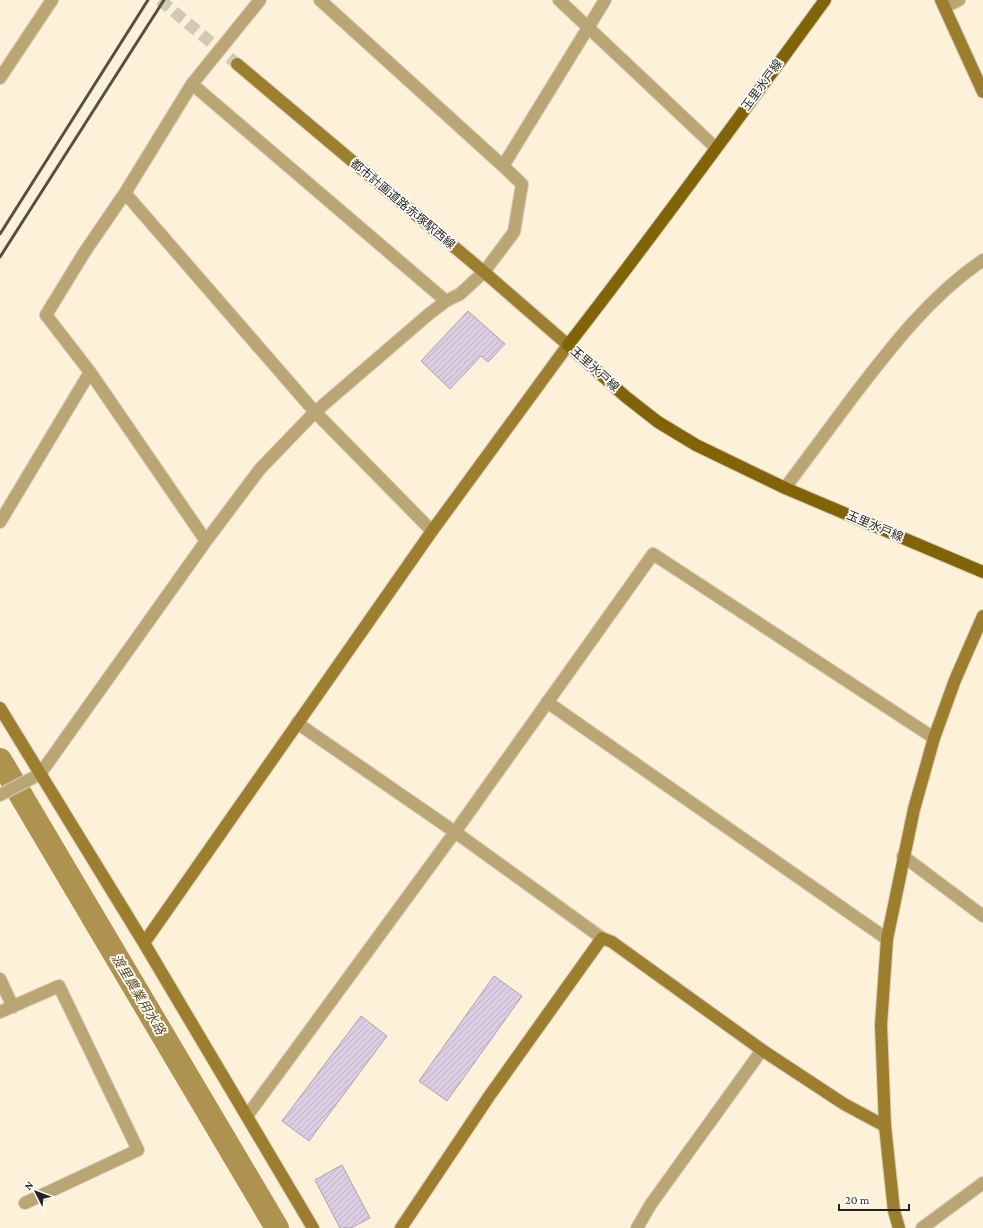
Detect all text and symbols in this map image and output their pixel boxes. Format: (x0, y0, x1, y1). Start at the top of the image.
street label: 玉里水戸線 (739, 57, 785, 113)
street label: 都市計画道路赤塚駅西線 (348, 156, 458, 252)
street label: 玉里水戸線 (568, 344, 622, 394)
street label: 玉里水戸線 (845, 508, 905, 544)
water label: 渡里農業用水路 (109, 951, 169, 1038)
north arrow (16, 1172, 56, 1212)
text: N (22, 1178, 36, 1192)
scale bar (839, 1186, 909, 1212)
text: 20 m (845, 1193, 870, 1207)

